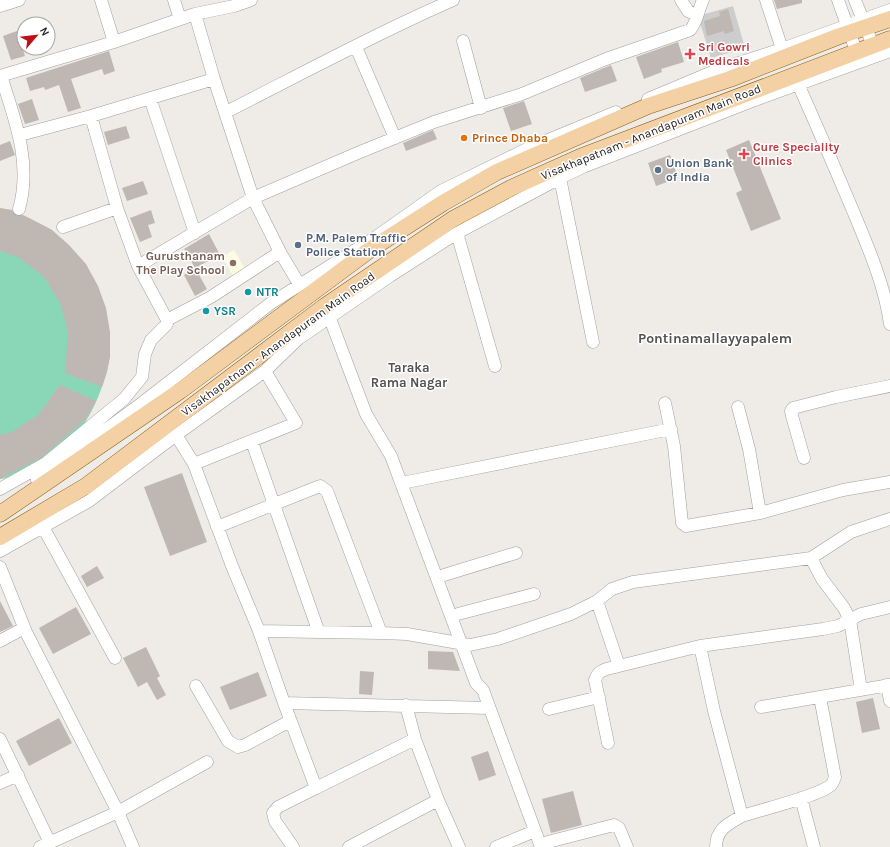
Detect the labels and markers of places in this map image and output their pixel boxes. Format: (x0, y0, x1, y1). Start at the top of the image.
place label: Sri Gowri Medicals (698, 40, 750, 68)
marker: Sri Gowri Medicals (685, 49, 695, 59)
place label: Prince Dhaba (472, 131, 548, 145)
marker: Prince Dhaba (459, 133, 469, 143)
place label: Cure Speciality Clinics (753, 140, 839, 168)
marker: Cure Speciality Clinics (738, 148, 750, 160)
place label: Union Bank of India (666, 156, 732, 184)
marker: Union Bank of India (653, 165, 663, 175)
place label: P.M. Palem Traffic Police Station (306, 231, 406, 259)
marker: P.M. Palem Traffic Police Station (293, 240, 303, 250)
place label: Gurusthanam The Play School (136, 249, 225, 277)
marker: Gurusthanam The Play School (228, 258, 238, 268)
place label: NTR (256, 285, 279, 299)
marker: NTR (243, 287, 253, 297)
place label: YSR (214, 304, 236, 318)
marker: YSR (201, 306, 211, 316)

